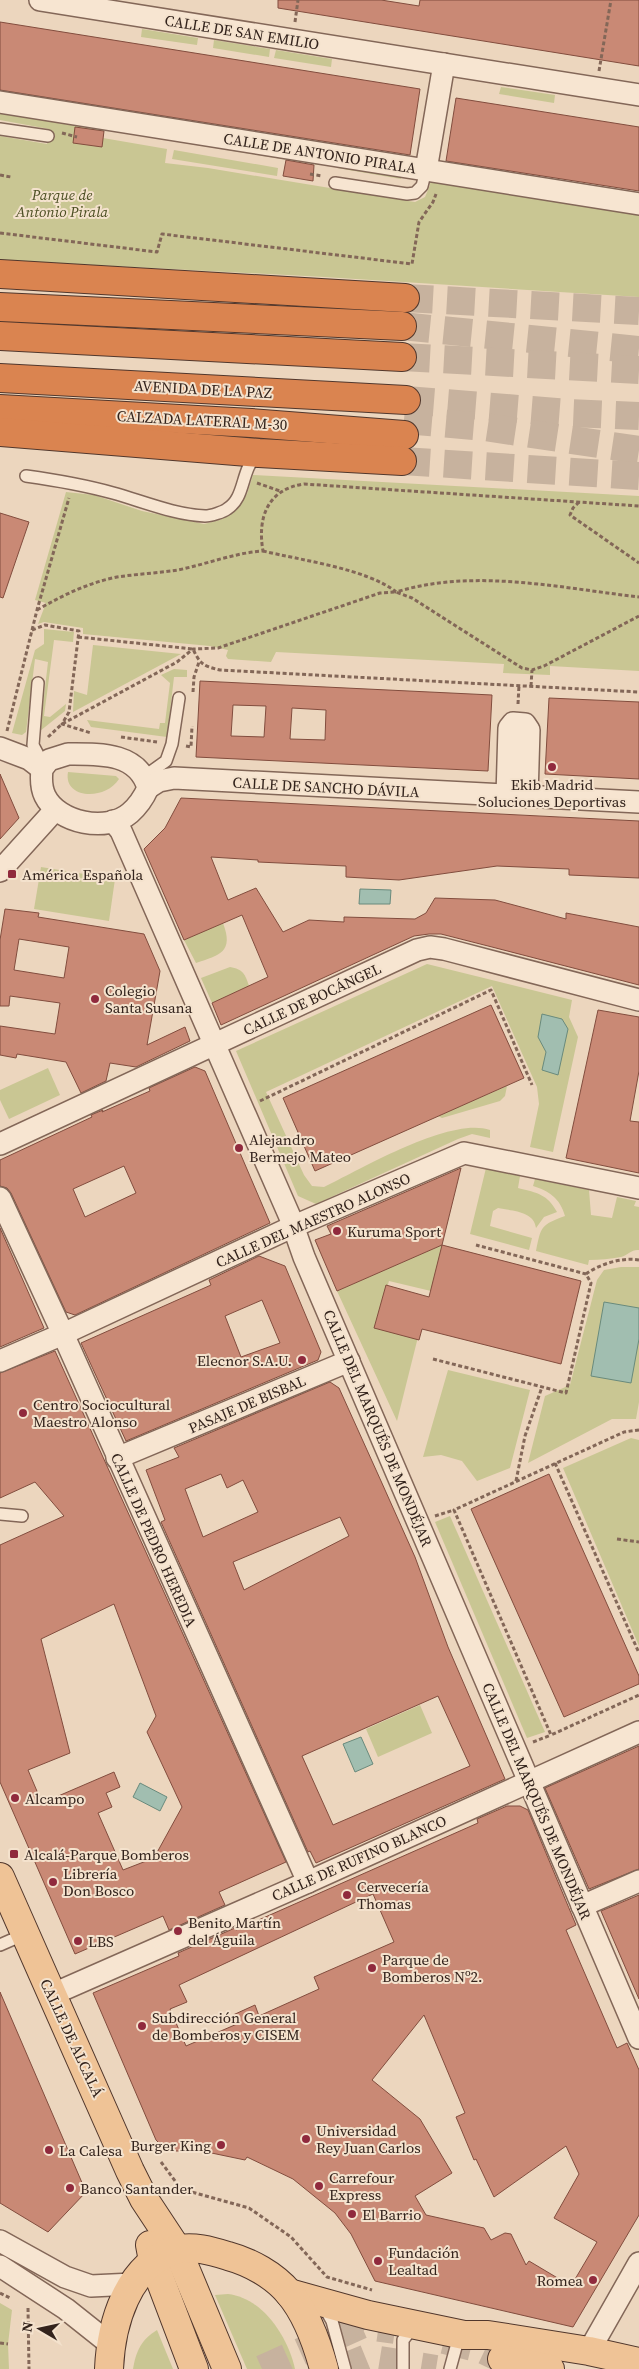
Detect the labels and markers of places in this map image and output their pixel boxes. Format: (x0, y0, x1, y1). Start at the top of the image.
marker: Ekib Madrid Soluciones Deportivas (546, 761, 558, 773)
place label: Ekib Madrid Soluciones Deportivas (478, 774, 626, 812)
place label: América Española (22, 864, 144, 885)
marker: América Española (6, 868, 18, 880)
place label: Colegio Santa Susana (105, 980, 193, 1018)
marker: Colegio Santa Susana (89, 993, 101, 1005)
place label: Alejandro Bermejo Mateo (249, 1129, 351, 1167)
marker: Alejandro Bermejo Mateo (233, 1142, 245, 1154)
place label: Kuruma Sport (347, 1221, 441, 1242)
marker: Kuruma Sport (331, 1225, 343, 1237)
place label: Elecnor S.A.U. (197, 1350, 292, 1371)
marker: Elecnor S.A.U. (296, 1354, 308, 1366)
place label: Centro Sociocultural Maestro Alonso (33, 1394, 171, 1432)
marker: Centro Sociocultural Maestro Alonso (17, 1407, 29, 1419)
place label: Alcampo (25, 1788, 85, 1809)
marker: Alcampo (9, 1792, 21, 1804)
place label: Alcalá-Parque Bomberos (24, 1844, 189, 1865)
marker: Alcalá-Parque Bomberos (8, 1848, 20, 1860)
place label: Librería Don Bosco (63, 1863, 134, 1901)
marker: Librería Don Bosco (47, 1876, 59, 1888)
place label: Cervecería Thomas (357, 1876, 429, 1914)
marker: Cervecería Thomas (341, 1889, 353, 1901)
place label: Benito Martín del Águila (188, 1912, 281, 1950)
marker: Benito Martín del Águila (172, 1925, 184, 1937)
place label: LBS (88, 1931, 114, 1952)
marker: LBS (72, 1935, 84, 1947)
place label: Parque de Bomberos Nº2. (382, 1949, 483, 1987)
marker: Parque de Bomberos Nº2. (366, 1962, 378, 1974)
place label: Subdirección General de Bomberos y CISEM (152, 2007, 300, 2045)
marker: Subdirección General de Bomberos y CISEM (136, 2020, 148, 2032)
place label: Universidad Rey Juan Carlos (316, 2120, 421, 2158)
marker: Universidad Rey Juan Carlos (300, 2133, 312, 2145)
place label: Burger King (130, 2135, 211, 2156)
marker: Burger King (215, 2139, 227, 2151)
place label: La Calesa (59, 2140, 123, 2161)
marker: La Calesa (43, 2144, 55, 2156)
place label: Carrefour Express (329, 2167, 395, 2205)
place label: Banco Santander (80, 2178, 194, 2199)
marker: Carrefour Express (313, 2180, 325, 2192)
marker: Banco Santander (64, 2182, 76, 2194)
place label: El Barrio (362, 2204, 421, 2225)
marker: El Barrio (346, 2208, 358, 2220)
place label: Fundación Lealtad (388, 2242, 459, 2280)
marker: Fundación Lealtad (372, 2255, 384, 2267)
place label: Romea (536, 2270, 583, 2291)
marker: Romea (587, 2274, 599, 2286)

